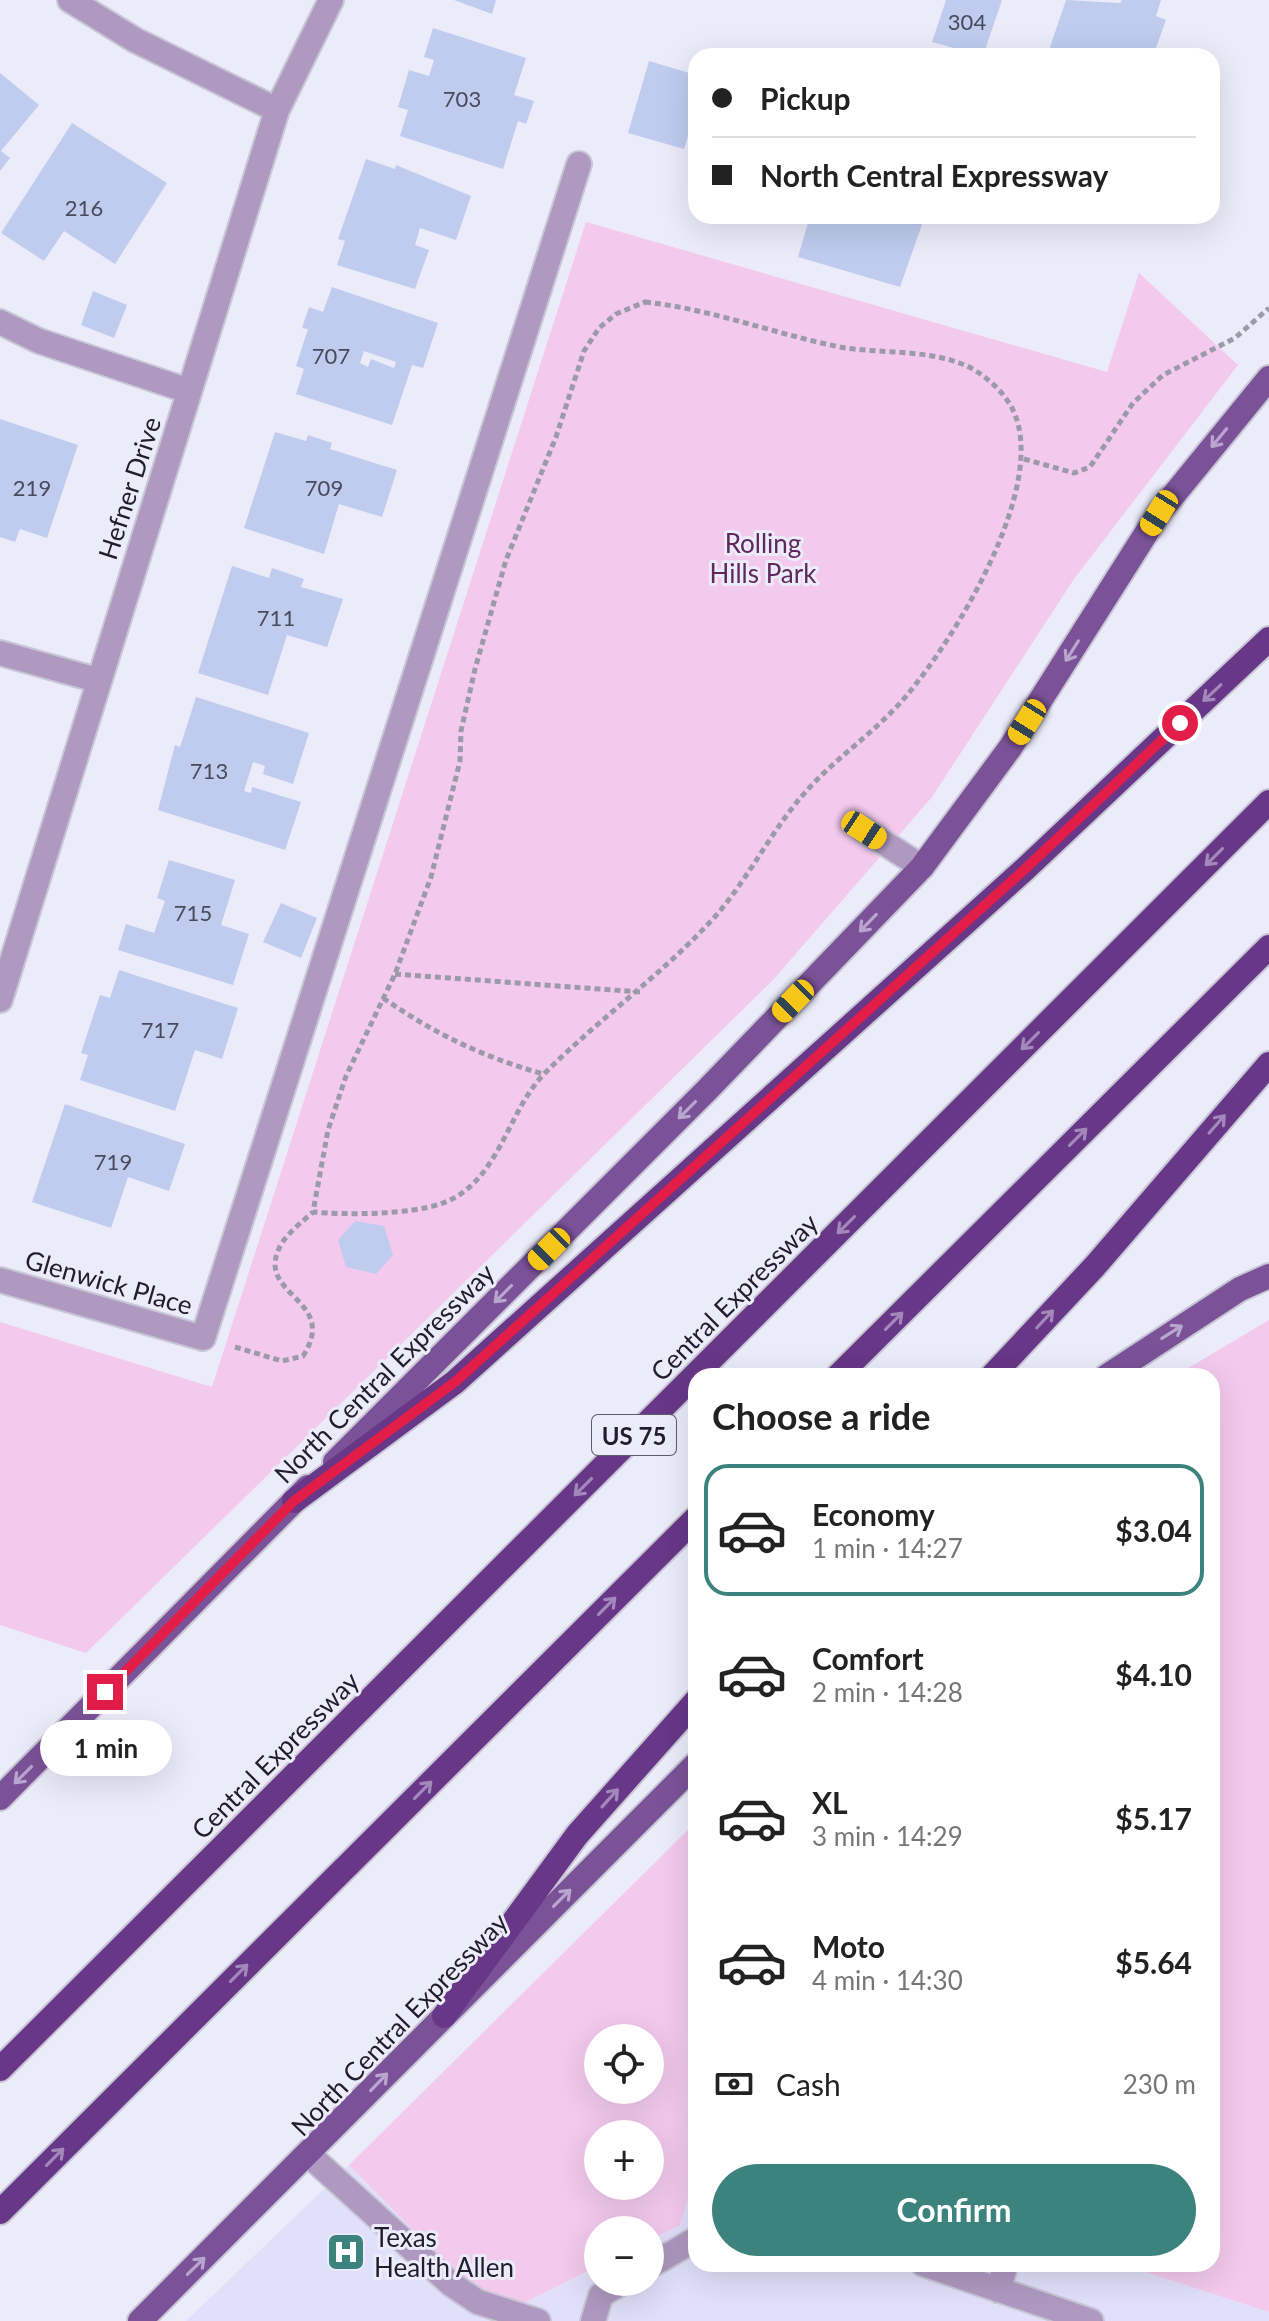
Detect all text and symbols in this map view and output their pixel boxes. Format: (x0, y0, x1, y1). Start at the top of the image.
house number: 304 (948, 8, 986, 35)
text: Pickup (760, 80, 851, 116)
house number: 703 (443, 85, 481, 112)
text: North Central Expressway (760, 157, 1108, 193)
house number: 216 (65, 194, 103, 221)
house number: 707 (312, 342, 350, 369)
street label: Hefner Drive (91, 413, 167, 563)
one-way arrow (1211, 427, 1228, 448)
house number: 219 (13, 474, 51, 501)
house number: 709 (305, 474, 343, 501)
car (1136, 486, 1182, 540)
park label: Rolling Hills Park (710, 527, 817, 589)
house number: 711 (257, 604, 295, 631)
one-way arrow (1063, 639, 1079, 662)
one-way arrow (1202, 683, 1222, 702)
car (1004, 695, 1050, 749)
route start (1162, 705, 1198, 741)
house number: 713 (190, 757, 228, 784)
car (837, 807, 891, 853)
one-way arrow (1205, 847, 1224, 866)
house number: 715 (174, 899, 212, 926)
one-way arrow (858, 913, 877, 933)
car (768, 975, 818, 1027)
house number: 717 (141, 1016, 179, 1043)
one-way arrow (1021, 1031, 1040, 1050)
one-way arrow (678, 1100, 697, 1119)
one-way arrow (1208, 1115, 1226, 1135)
one-way arrow (1068, 1128, 1088, 1147)
house number: 719 (94, 1148, 132, 1175)
street label: Central Expressway (644, 1206, 825, 1387)
one-way arrow (836, 1215, 856, 1234)
car (524, 1224, 574, 1274)
street label: Glenwick Place (22, 1243, 196, 1321)
street label: North Central Expressway (267, 1256, 501, 1490)
one-way arrow (494, 1284, 513, 1303)
one-way arrow (1036, 1309, 1055, 1329)
one-way arrow (884, 1312, 903, 1331)
one-way arrow (1160, 1324, 1182, 1341)
text: Choose a ride (712, 1394, 931, 1438)
road number: US 75 (592, 1415, 676, 1455)
one-way arrow (573, 1477, 592, 1497)
icon: car (716, 1494, 788, 1566)
text: Economy (812, 1496, 935, 1532)
text: $3.04 (1115, 1512, 1192, 1548)
text: 1 min · 14:27 (812, 1532, 963, 1564)
one-way arrow (597, 1597, 616, 1616)
icon: car (716, 1638, 788, 1710)
text: Comfort (812, 1640, 924, 1676)
text: $4.10 (1115, 1656, 1192, 1692)
street label: Central Expressway (185, 1664, 366, 1845)
route end (87, 1674, 123, 1710)
text: 2 min · 14:28 (812, 1676, 963, 1708)
callout: 1 min (39, 1720, 171, 1776)
text: 1 min (74, 1732, 138, 1764)
one-way arrow (13, 1765, 32, 1785)
one-way arrow (413, 1781, 432, 1800)
icon: car (716, 1782, 788, 1854)
text: XL (812, 1784, 848, 1820)
one-way arrow (601, 1789, 619, 1809)
text: $5.17 (1115, 1800, 1192, 1836)
text: 3 min · 14:29 (812, 1820, 963, 1852)
one-way arrow (552, 1889, 571, 1908)
street label: North Central Expressway (284, 1905, 514, 2142)
icon: car (716, 1926, 788, 1998)
text: Moto (812, 1928, 885, 1964)
text: $5.64 (1115, 1944, 1192, 1980)
one-way arrow (229, 1964, 248, 1983)
text: 4 min · 14:30 (812, 1964, 963, 1996)
map controls (584, 2024, 664, 2296)
button: locate (584, 2024, 664, 2104)
icon: cash (712, 2062, 756, 2106)
text: Cash (776, 2066, 841, 2102)
text: 230 m (1123, 2068, 1196, 2100)
one-way arrow (370, 2072, 389, 2092)
button: + (584, 2120, 664, 2200)
one-way arrow (45, 2148, 64, 2167)
button: Confirm (712, 2164, 1196, 2256)
button: − (584, 2216, 664, 2296)
place label: Texas Health Allen (374, 2221, 514, 2283)
hospital icon: Texas Health Allen (325, 2231, 367, 2273)
one-way arrow (186, 2257, 206, 2276)

